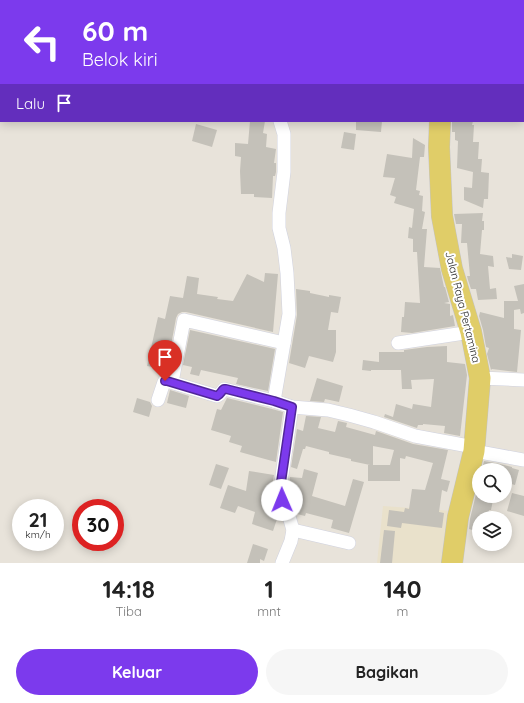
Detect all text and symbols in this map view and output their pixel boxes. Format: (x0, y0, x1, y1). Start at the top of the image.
text: 60 m (82, 13, 148, 48)
icon: left (16, 16, 68, 68)
text: Belok kiri (82, 48, 158, 71)
icon: arrive (53, 92, 75, 114)
text: Lalu (16, 94, 45, 113)
street label: Jalan Raya Pertamina (442, 250, 484, 364)
pin (148, 340, 182, 381)
icon: arrive (154, 346, 176, 368)
map controls (472, 463, 512, 551)
button: search (472, 463, 512, 503)
position arrow (261, 479, 303, 521)
speed limit sign: 30 (72, 499, 124, 551)
text: 21 (28, 507, 48, 532)
button: layers (472, 511, 512, 551)
text: km/h (25, 528, 51, 541)
text: 14:18 (102, 574, 155, 604)
text: 1 (264, 574, 274, 604)
text: 140 (383, 574, 422, 604)
text: Tiba (115, 603, 142, 619)
text: mnt (257, 603, 281, 619)
text: m (397, 603, 408, 619)
button: Keluar (16, 649, 258, 695)
button: Bagikan (266, 649, 508, 695)

